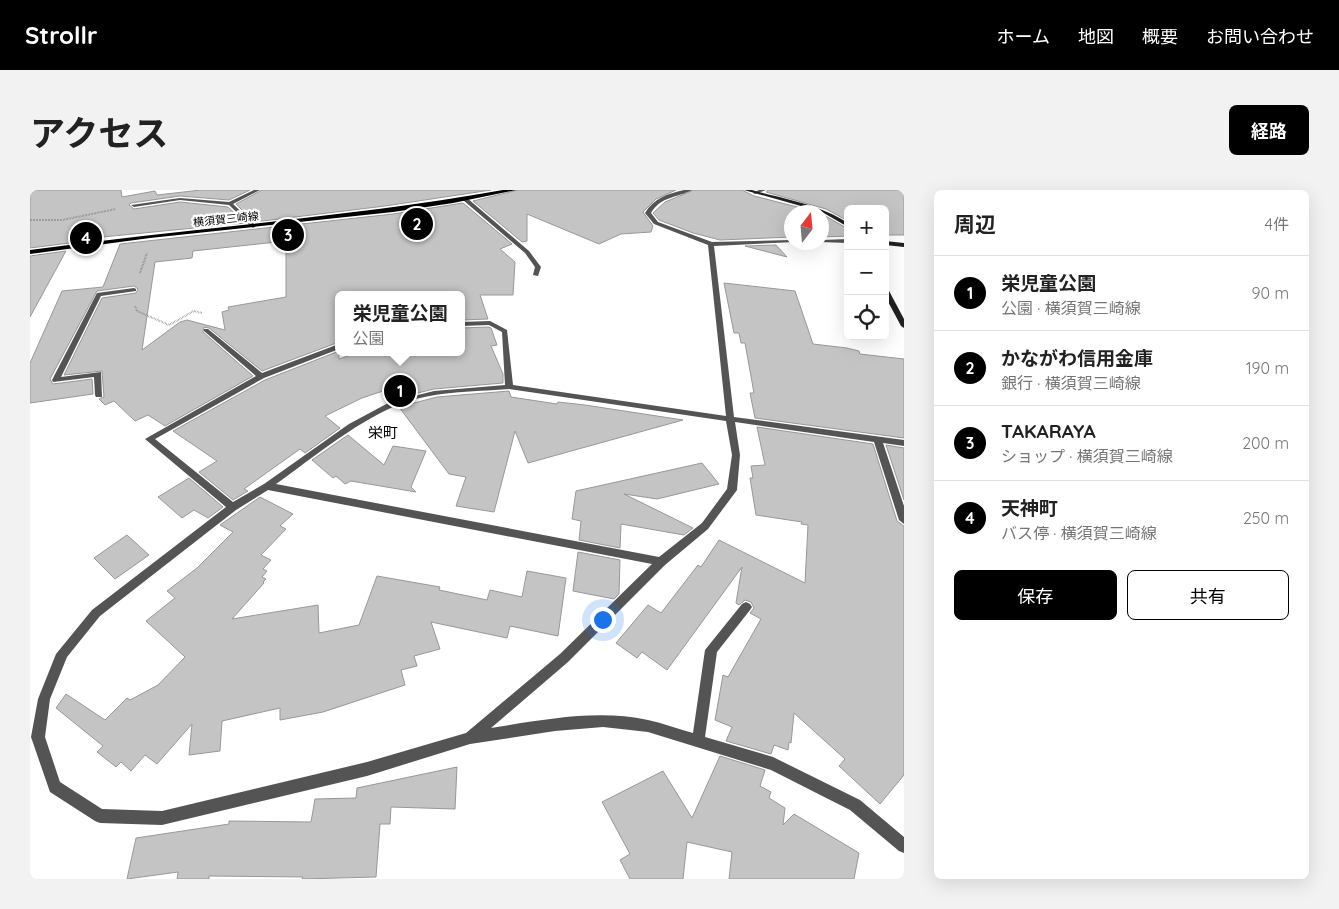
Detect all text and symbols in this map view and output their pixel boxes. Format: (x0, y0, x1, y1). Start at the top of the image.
text: Strollr (25, 20, 97, 50)
text: ホーム (997, 25, 1050, 48)
text: 地図 (1078, 25, 1114, 48)
text: 概要 (1142, 25, 1178, 48)
text: お問い合わせ (1206, 25, 1314, 48)
button: 経路 (1229, 105, 1309, 155)
text: アクセス (30, 111, 168, 155)
pin: 2 (401, 205, 433, 243)
north arrow (784, 205, 829, 250)
map controls (844, 205, 889, 340)
button: + (844, 205, 889, 250)
street label: 横須賀三崎線 (192, 209, 260, 229)
text: 周辺 (954, 211, 996, 237)
text: 4件 (1265, 214, 1289, 234)
pin: 3 (272, 216, 304, 254)
pin: 4 (70, 219, 102, 257)
button: − (844, 250, 889, 295)
text: 栄児童公園 (1001, 271, 1096, 295)
text: 1 (967, 283, 973, 303)
text: 90 m (1252, 283, 1289, 303)
popup (335, 291, 465, 356)
button: locate (844, 295, 889, 340)
text: 公園 · 横須賀三崎線 (1001, 298, 1141, 318)
text: 栄児童公園 (352, 301, 448, 325)
text: 公園 (352, 328, 385, 348)
text: かながわ信用金庫 (1001, 346, 1153, 370)
text: 2 (965, 358, 975, 378)
text: 190 m (1246, 358, 1289, 378)
pin: 1 (384, 372, 416, 410)
text: 銀行 · 横須賀三崎線 (1001, 373, 1141, 393)
text: TAKARAYA (1001, 419, 1096, 443)
district label: 栄町 (368, 423, 398, 442)
text: 3 (966, 433, 974, 453)
text: 200 m (1242, 433, 1289, 453)
text: ショップ · 横須賀三崎線 (1001, 446, 1173, 466)
text: 天神町 (1001, 496, 1058, 520)
text: 4 (965, 508, 975, 528)
text: 250 m (1243, 508, 1289, 528)
text: バス停 · 横須賀三崎線 (1001, 523, 1157, 543)
button: 保存 (954, 570, 1117, 620)
button: 共有 (1127, 570, 1289, 620)
your location (590, 607, 616, 633)

